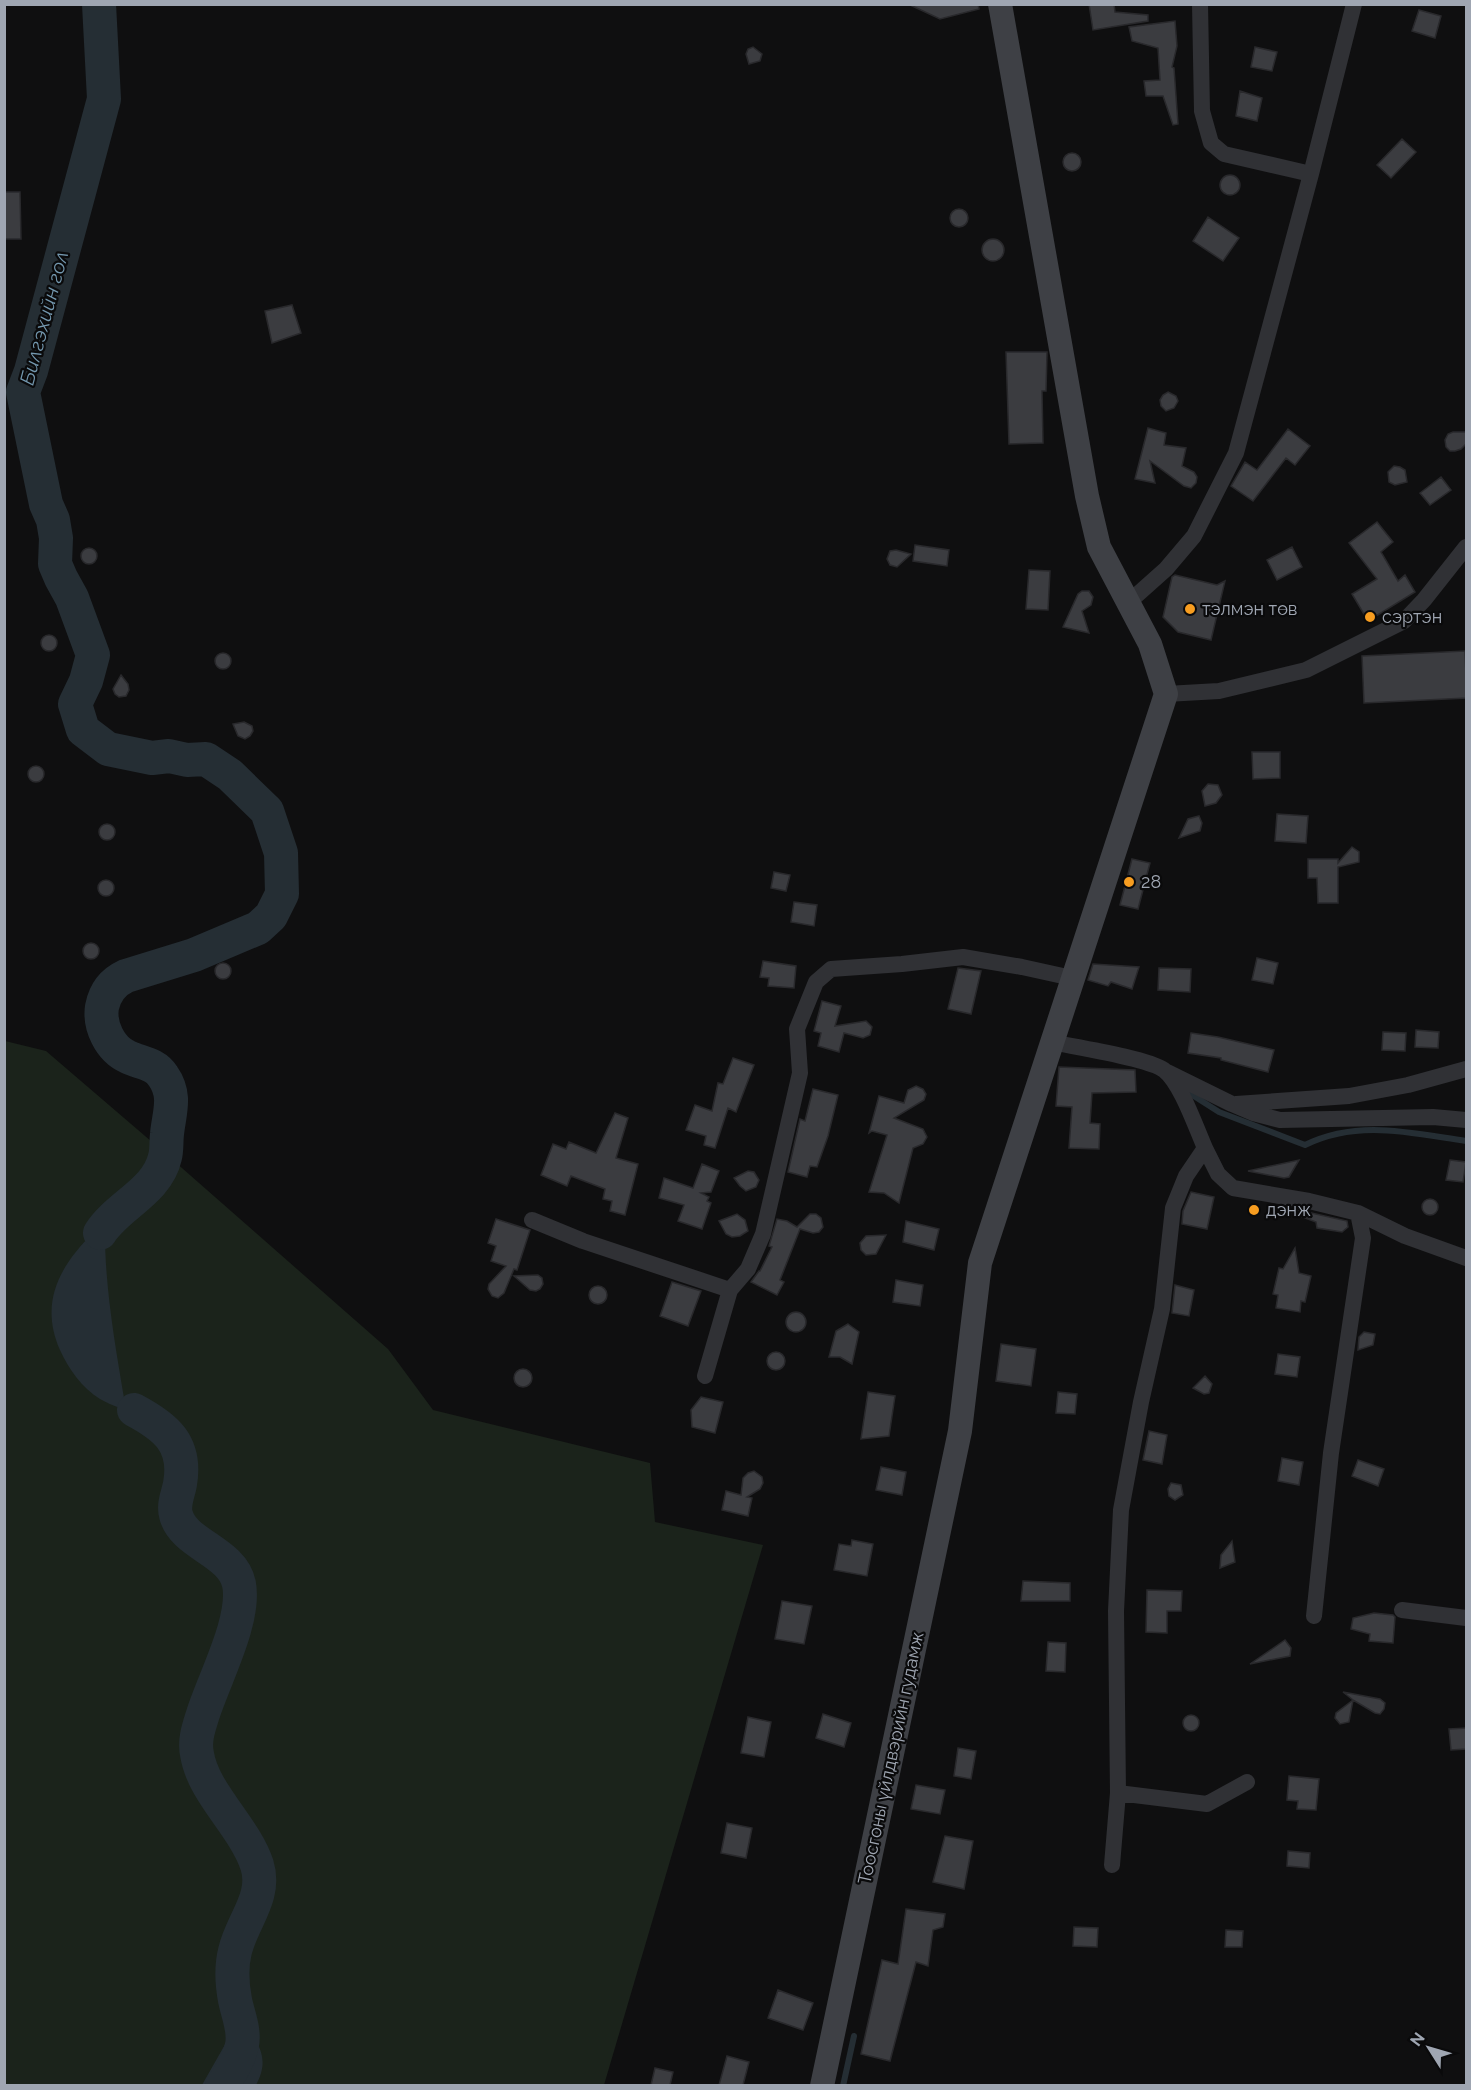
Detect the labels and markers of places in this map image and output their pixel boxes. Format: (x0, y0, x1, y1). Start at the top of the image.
place label: тэлмэн төв (1202, 598, 1298, 619)
marker: тэлмэн төв (1183, 602, 1197, 616)
place label: сэртэн (1382, 606, 1442, 627)
marker: сэртэн (1363, 610, 1377, 624)
place label: 28 (1141, 871, 1161, 892)
marker: 28 (1122, 875, 1136, 889)
place label: дэнж (1266, 1199, 1311, 1220)
marker: дэнж (1247, 1203, 1261, 1217)

